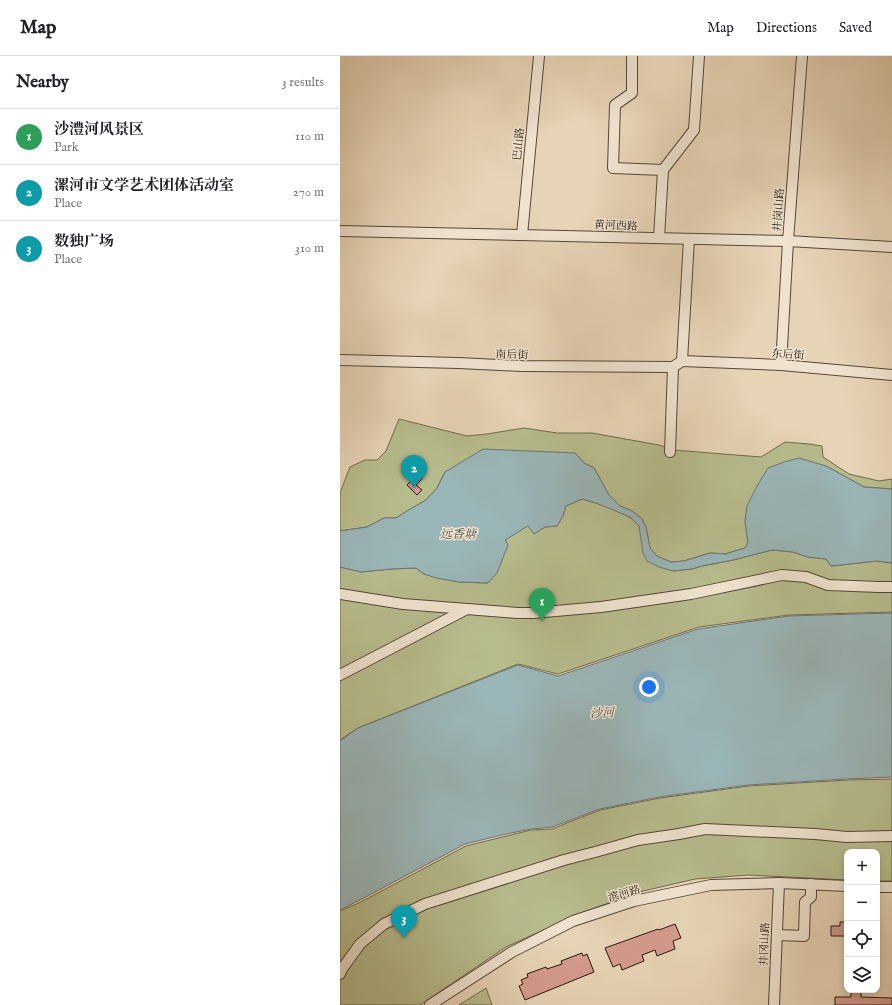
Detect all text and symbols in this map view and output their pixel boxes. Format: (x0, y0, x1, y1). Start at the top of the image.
text: Map (20, 16, 56, 40)
text: Map (707, 19, 734, 37)
text: Directions (756, 19, 817, 37)
text: Saved (839, 19, 872, 37)
text: Nearby (16, 72, 69, 93)
text: 3 results (282, 74, 324, 91)
text: 沙澧河风景区 (54, 120, 144, 139)
street label: 巴山路 (510, 127, 528, 161)
text: 1 (27, 128, 31, 145)
text: 110 m (295, 128, 324, 145)
text: Park (54, 139, 79, 156)
text: 漯河市文学艺术团体活动室 (54, 176, 234, 195)
text: 2 (26, 184, 32, 201)
text: 270 m (293, 184, 324, 201)
street label: 井岗山路 (770, 188, 788, 233)
text: Place (54, 195, 82, 212)
street label: 黄河西路 (594, 218, 638, 234)
text: 数独广场 (54, 232, 114, 251)
text: 3 (27, 240, 31, 257)
text: 310 m (295, 240, 324, 257)
text: Place (54, 251, 82, 268)
street label: 南后街 (495, 347, 529, 363)
street label: 东后街 (771, 347, 805, 363)
pin: 2 (401, 455, 427, 488)
water label: 远香塘 (440, 527, 478, 542)
pin: 1 (529, 588, 555, 621)
your location (639, 677, 659, 697)
water label: 沙河 (590, 705, 617, 722)
map controls (844, 849, 880, 993)
button: + (844, 849, 880, 885)
street label: 滨河路 (606, 883, 642, 905)
button: − (844, 885, 880, 921)
pin: 3 (391, 905, 417, 938)
button: locate (844, 921, 880, 957)
street label: 井冈山路 (757, 922, 773, 966)
button: layers (844, 957, 880, 993)

